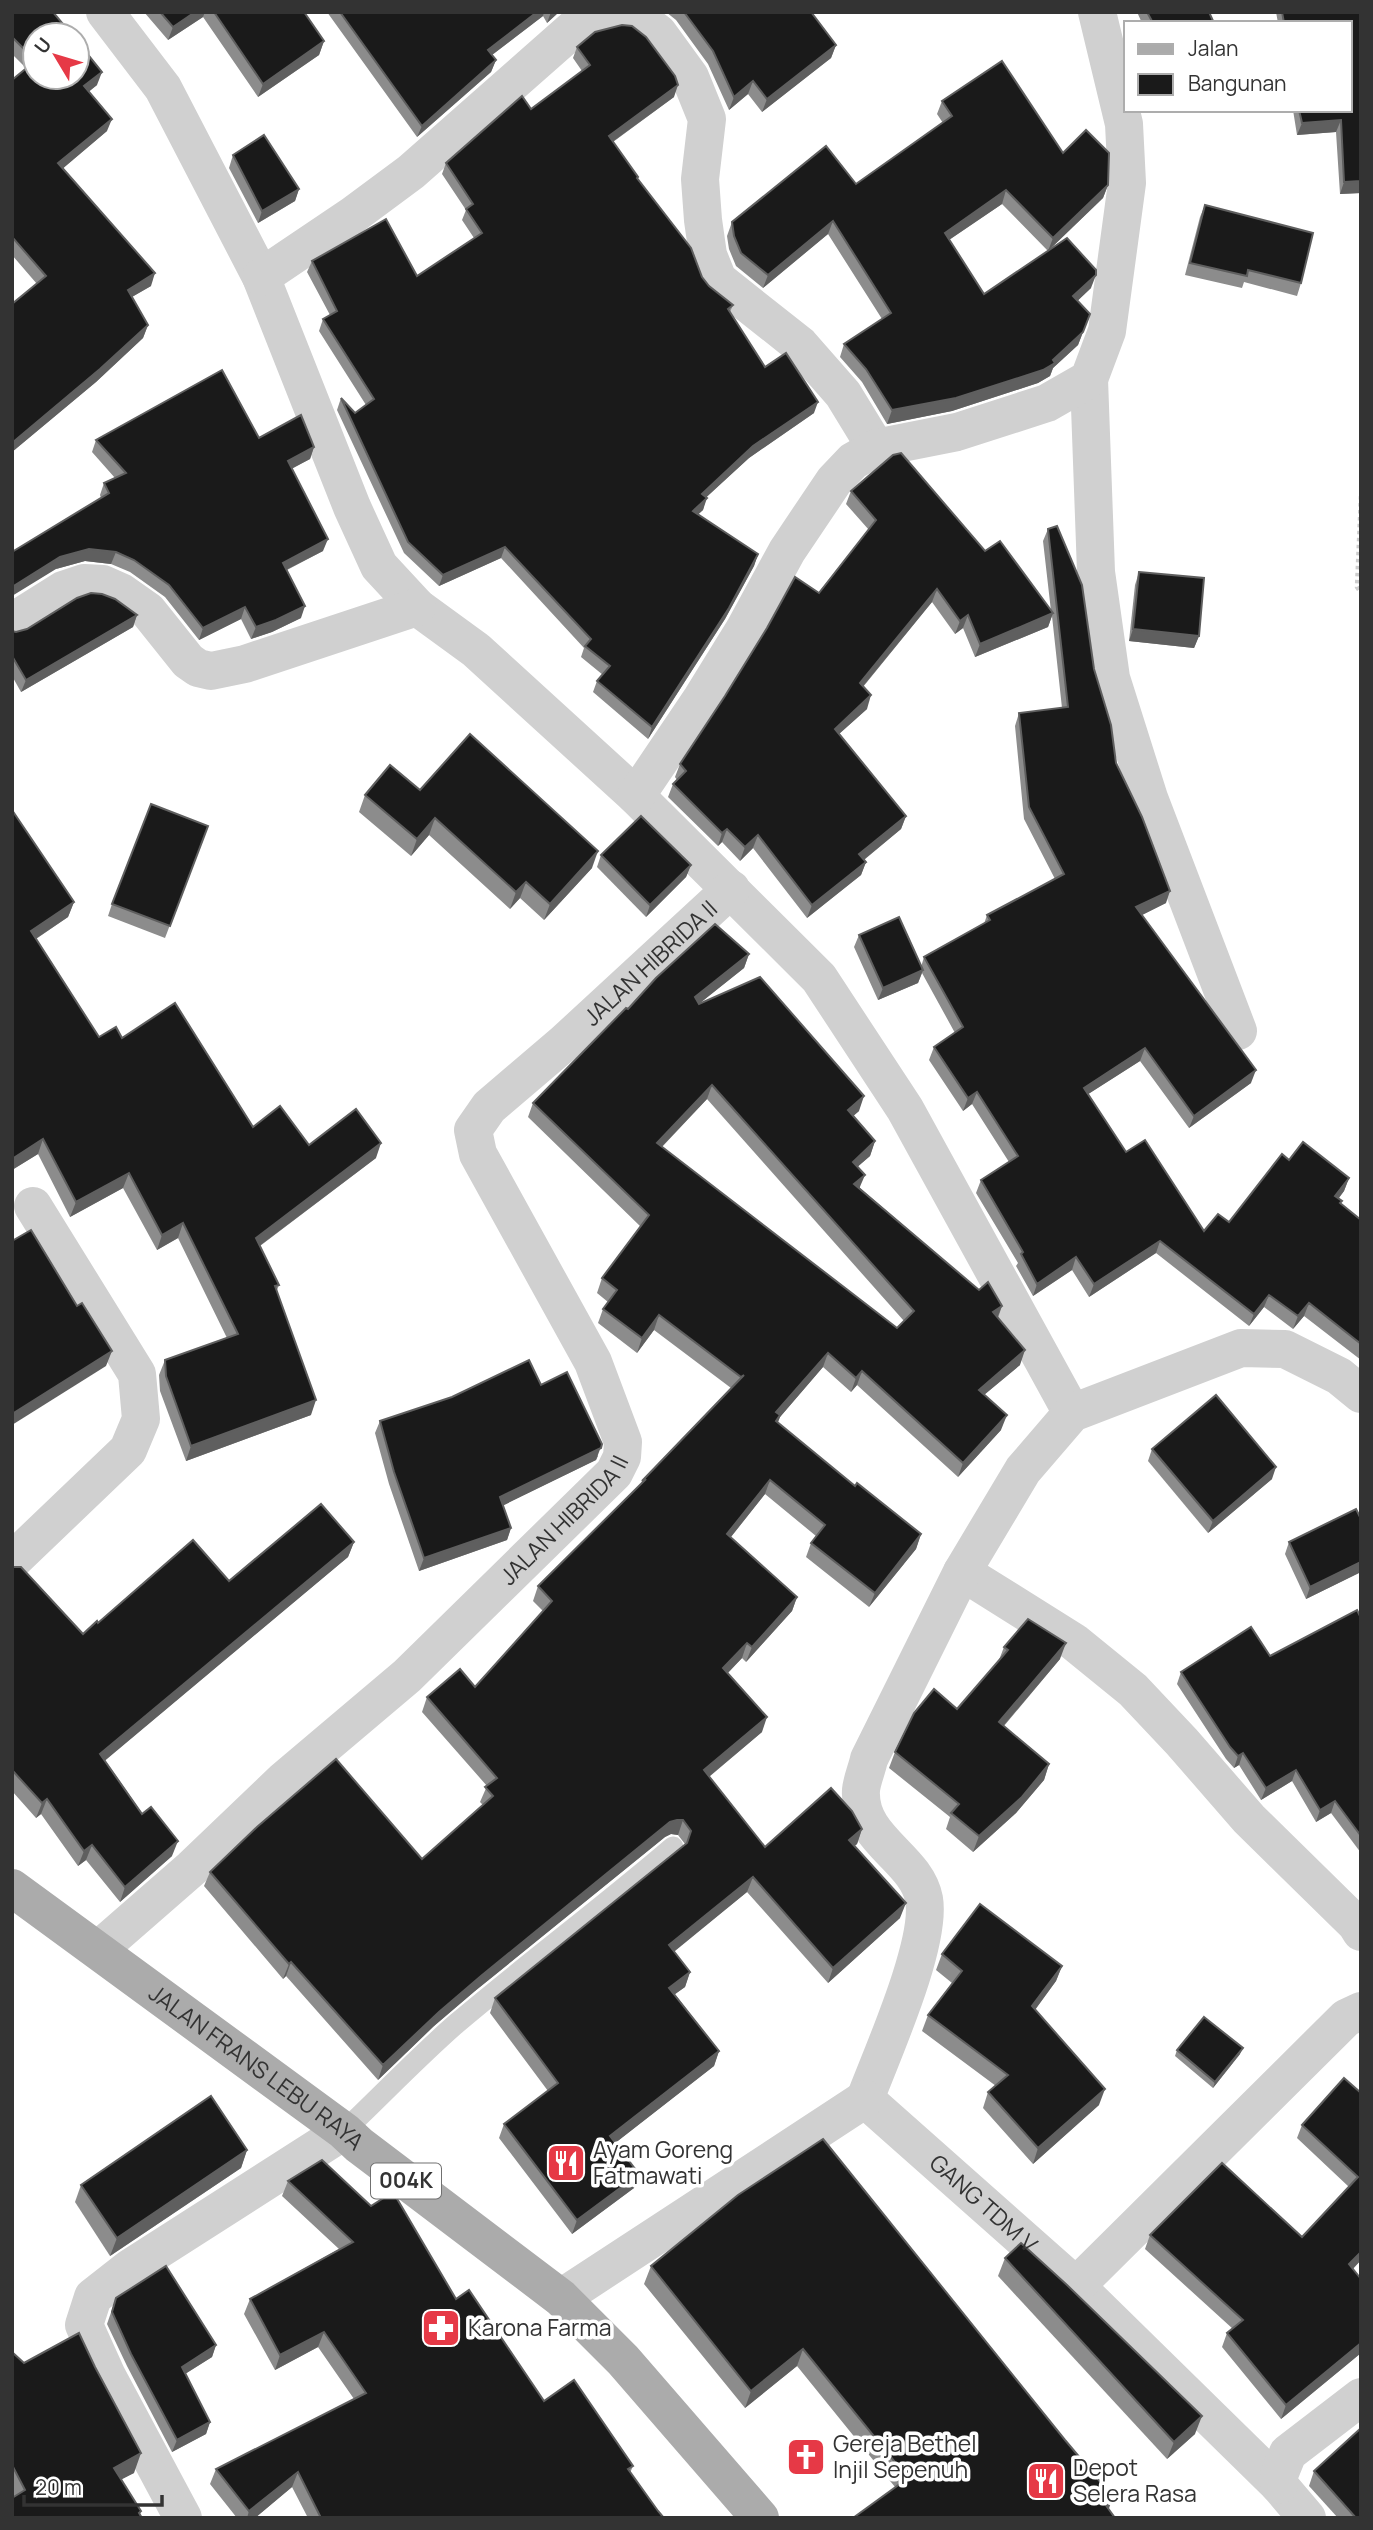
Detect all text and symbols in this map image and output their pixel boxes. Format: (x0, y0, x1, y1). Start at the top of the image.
north arrow (21, 21, 91, 91)
legend (1124, 21, 1352, 112)
text: U (28, 32, 57, 59)
text: Jalan (1188, 34, 1238, 62)
text: Bangunan (1188, 69, 1287, 97)
street label: JALAN HIBRIDA II (576, 893, 724, 1032)
street label: JALAN HIBRIDA II (492, 1450, 635, 1591)
street label: JALAN FRANS LEBU RAYA (143, 1976, 372, 2157)
place label: Ayam Goreng Fatmawati (593, 2133, 733, 2191)
restaurant icon: Ayam Goreng Fatmawati (545, 2142, 587, 2184)
street label: GANG TDM V (923, 2147, 1045, 2260)
road number: 004K (371, 2164, 441, 2198)
pharmacy icon: Karona Farma (420, 2307, 462, 2349)
place label: Karona Farma (468, 2311, 612, 2343)
place label: Gereja Bethel Injil Sepenuh (833, 2427, 977, 2485)
church icon: Gereja Bethel Injil Sepenuh (785, 2436, 827, 2478)
place label: Depot Selera Rasa (1073, 2451, 1197, 2509)
restaurant icon: Depot Selera Rasa (1025, 2460, 1067, 2502)
scale bar (24, 2464, 163, 2508)
text: 20 m (35, 2473, 82, 2501)

